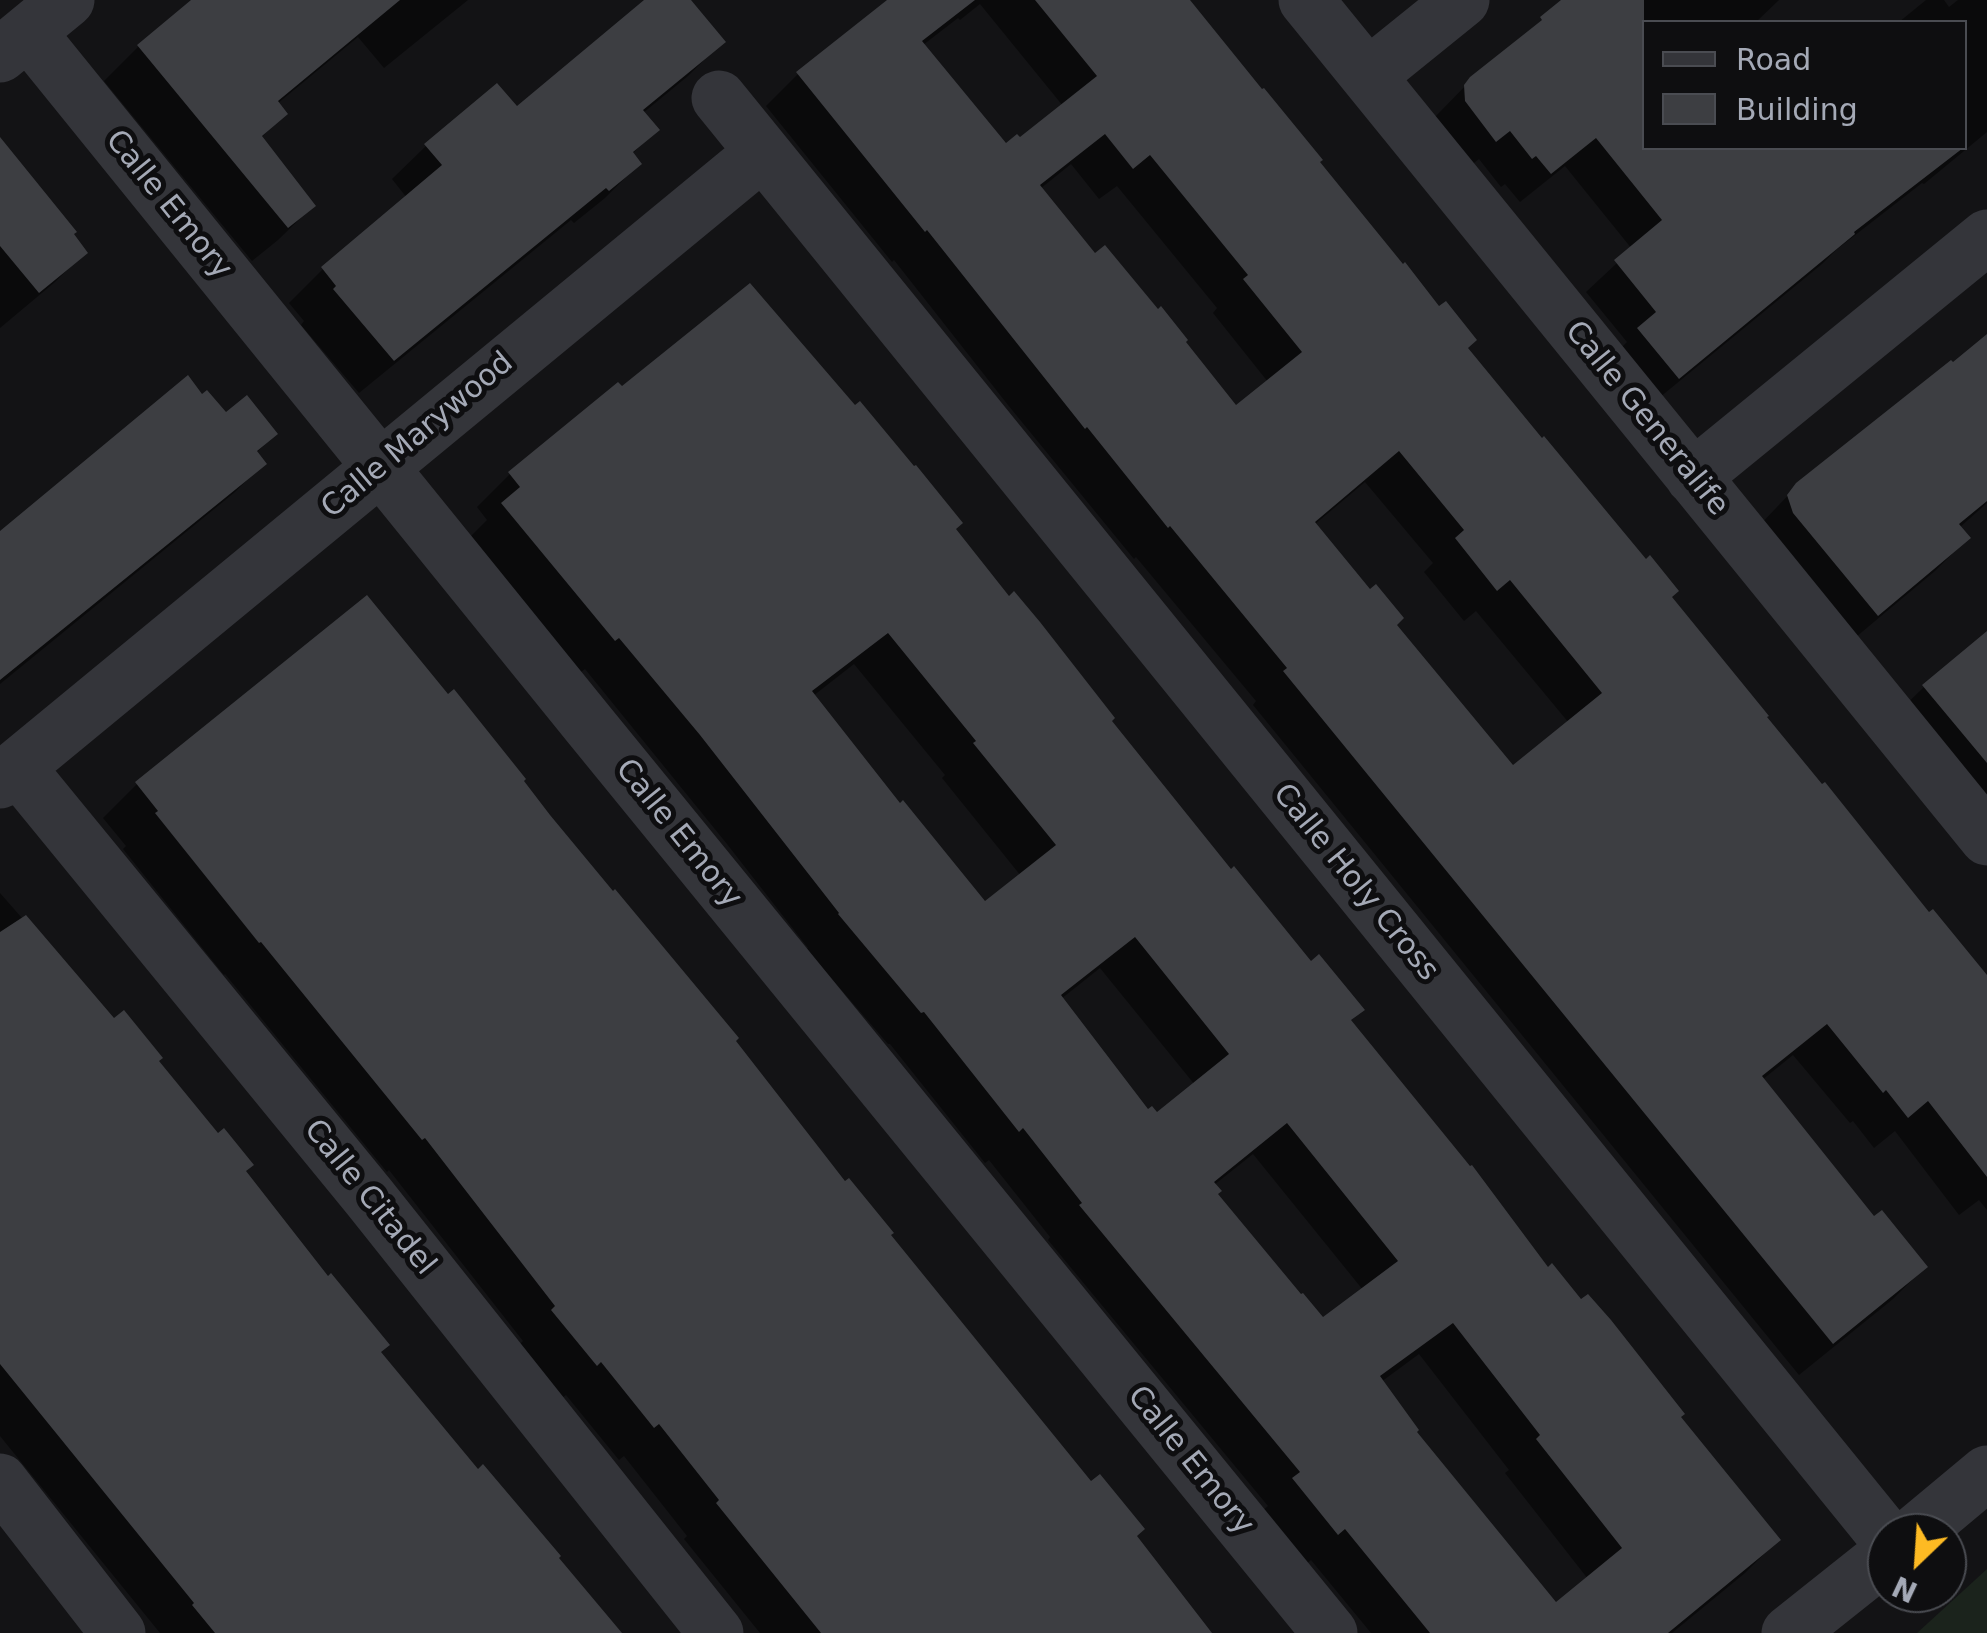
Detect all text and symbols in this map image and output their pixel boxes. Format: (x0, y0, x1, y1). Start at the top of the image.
legend (1642, 20, 1967, 150)
text: Road (1736, 42, 1811, 77)
text: Building (1736, 92, 1858, 127)
street label: Calle Emory (97, 123, 239, 287)
street label: Calle Generalife (1557, 315, 1735, 523)
street label: Calle Marywood (315, 346, 521, 526)
street label: Calle Emory (607, 752, 749, 916)
street label: Calle Holy Cross (1265, 777, 1445, 989)
street label: Calle Citadel (295, 1113, 443, 1283)
street label: Calle Emory (1119, 1379, 1261, 1543)
north arrow (1867, 1513, 1967, 1613)
text: N (1887, 1569, 1923, 1609)

